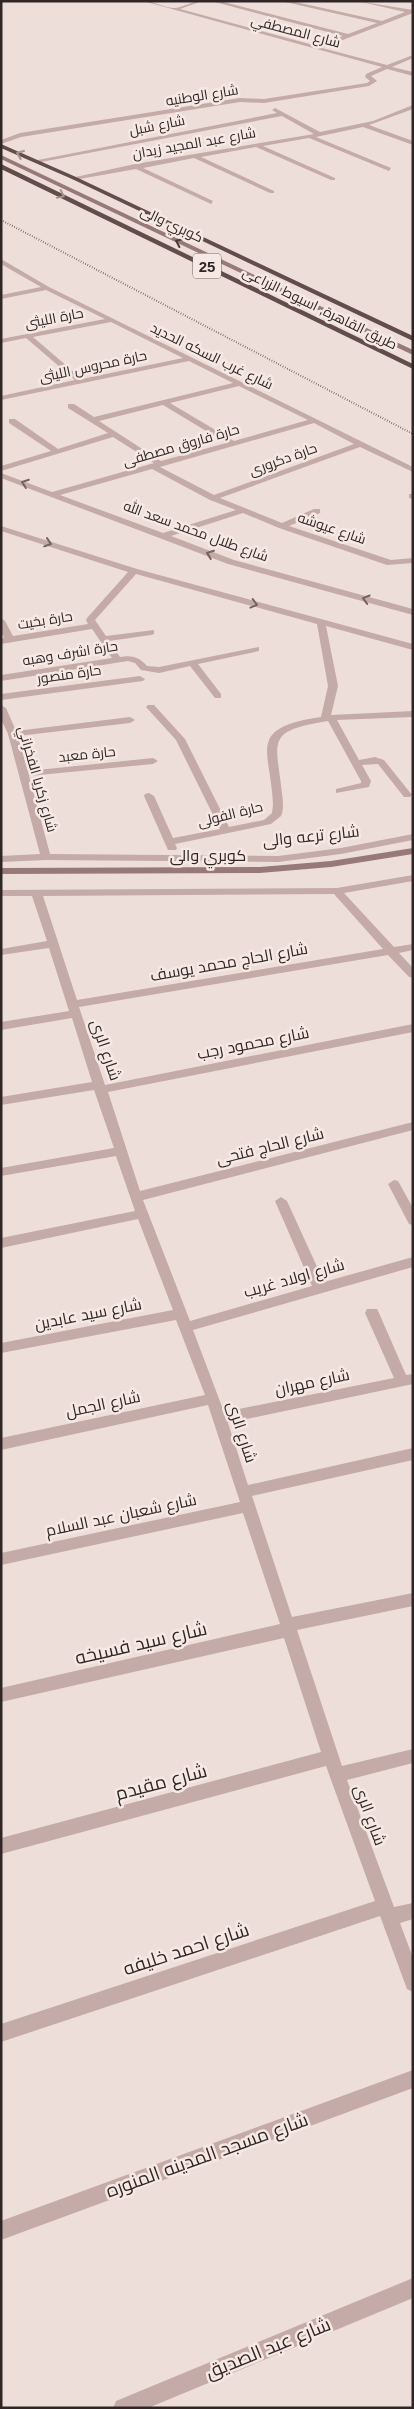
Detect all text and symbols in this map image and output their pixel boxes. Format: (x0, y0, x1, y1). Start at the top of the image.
street label: شارع المصطفي (249, 11, 342, 54)
street label: شارع الوطنيه (164, 81, 240, 110)
street label: شارع شبل (128, 112, 186, 139)
street label: شارع عبد المجيد زيدان (131, 124, 257, 163)
one-way arrow (16, 150, 25, 161)
one-way arrow (56, 188, 65, 199)
street label: كوبري والى (137, 203, 206, 249)
one-way arrow (175, 238, 184, 248)
road number: 25 (193, 254, 221, 278)
street label: طريق القاهرة, اسيوط الزراعى (240, 264, 400, 353)
street label: حارة الليثى (23, 304, 85, 332)
street label: شارع غرب السكه الحديد (148, 319, 276, 393)
street label: حارة محروس الليثى (38, 347, 148, 385)
street label: حارة فاروق مصطفى (121, 421, 241, 470)
street label: حارة دكرورى (247, 439, 319, 479)
one-way arrow (22, 479, 30, 489)
street label: شارع طلال محمد سعد الله (121, 496, 271, 566)
street label: شارع عيوشه (295, 509, 368, 548)
one-way arrow (43, 537, 51, 547)
one-way arrow (206, 550, 215, 560)
one-way arrow (362, 595, 370, 605)
one-way arrow (249, 598, 257, 608)
street label: حارة بخيت (16, 608, 74, 632)
street label: حارة اشرف وهبه (21, 638, 119, 668)
street label: حارة منصور (35, 662, 102, 687)
street label: شارع زكريا الفخراني (11, 724, 61, 835)
street label: حارة معبد (58, 743, 116, 765)
street label: حارة الفولى (196, 798, 264, 830)
street label: شارع ترعه والى (262, 822, 360, 853)
street label: كوبري والى (170, 847, 246, 869)
street label: شارع الحاج محمد يوسف (149, 940, 310, 987)
street label: شارع الرى (85, 1017, 124, 1084)
street label: شارع محمود رجب (196, 1024, 311, 1065)
street label: شارع الحاج فتحى (214, 1124, 326, 1171)
street label: شارع اولاد غريب (242, 1256, 347, 1303)
street label: شارع سيد عابدين (33, 1295, 144, 1336)
street label: شارع مهران (273, 1366, 352, 1401)
street label: شارع الجمل (64, 1388, 142, 1423)
street label: شارع الرى (221, 1399, 260, 1466)
street label: شارع شعبان عبد السلام (44, 1491, 199, 1542)
street label: شارع سيد فسيخه (73, 1618, 210, 1671)
street label: شارع مقيدم (113, 1760, 210, 1807)
street label: شارع الرى (348, 1782, 389, 1849)
street label: شارع احمد خليفه (120, 1919, 253, 1982)
street label: شارع مسجد المدينه المنوره (103, 2109, 312, 2204)
street label: شارع عبد الصديق (202, 2313, 335, 2385)

